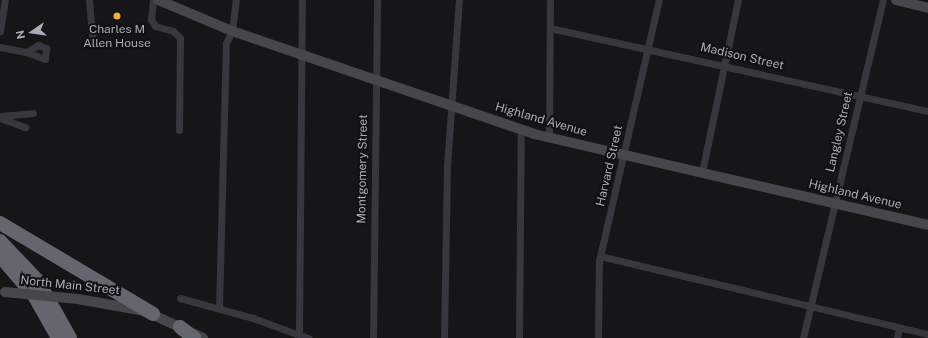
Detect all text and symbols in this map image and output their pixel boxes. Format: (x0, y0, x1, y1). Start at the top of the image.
marker: Charles M Allen House (112, 11, 122, 21)
north arrow (12, 12, 52, 52)
place label: Charles M Allen House (83, 23, 151, 51)
text: N (13, 29, 27, 40)
street label: Madison Street (699, 40, 785, 74)
street label: Langley Street (824, 90, 856, 174)
street label: Highland Avenue (493, 100, 589, 140)
street label: Montgomery Street (355, 114, 371, 224)
street label: Harvard Street (594, 124, 626, 208)
street label: Highland Avenue (807, 177, 903, 213)
street label: North Main Street (20, 274, 120, 298)

